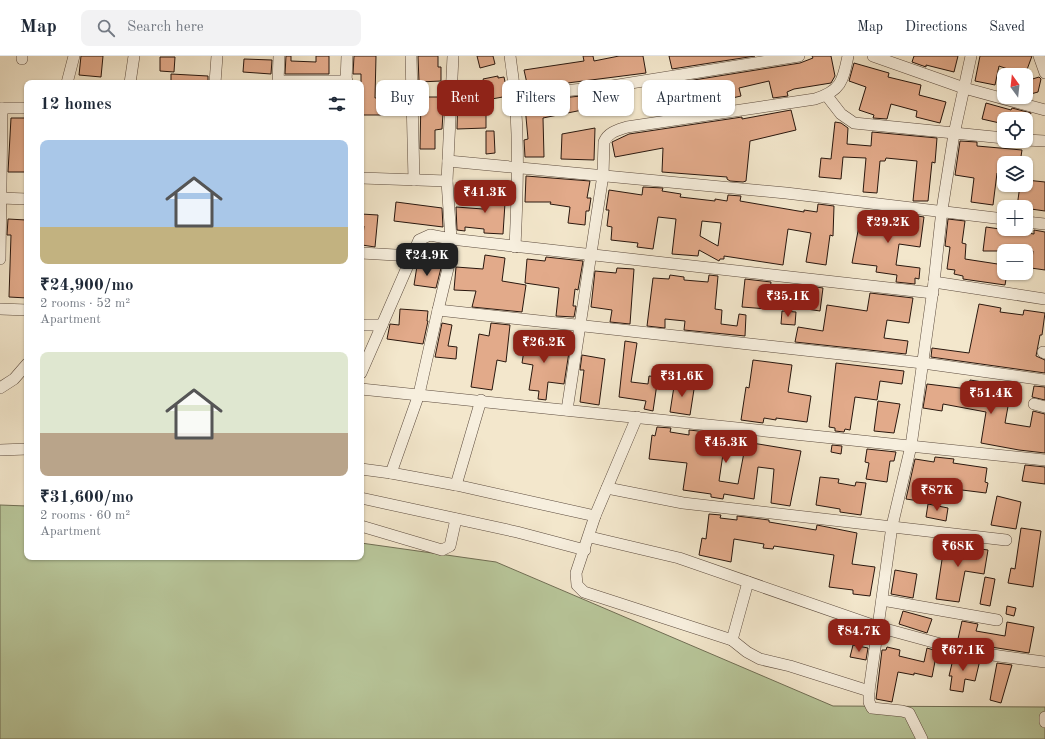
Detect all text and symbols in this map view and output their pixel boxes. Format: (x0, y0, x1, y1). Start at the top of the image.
search box (81, 10, 361, 46)
icon: search (95, 17, 117, 39)
text: Map (20, 18, 57, 37)
text: Search here (127, 20, 204, 35)
text: Map (857, 20, 883, 34)
text: Directions (905, 20, 967, 34)
text: Saved (989, 20, 1025, 34)
north arrow (997, 68, 1033, 104)
map controls (997, 68, 1033, 280)
chip: Buy (376, 80, 429, 116)
chip: Rent (437, 80, 494, 116)
chip: Filters (502, 80, 570, 116)
chip: New (578, 80, 634, 116)
chip: Apartment (642, 80, 735, 116)
icon: filters (326, 93, 348, 115)
text: 12 homes (40, 96, 112, 113)
button: locate (997, 112, 1033, 148)
button: layers (997, 156, 1033, 192)
icon: home (158, 166, 230, 238)
pin: ₹41.3K (452, 180, 518, 214)
text: ₹41.3K (463, 186, 507, 199)
button: + (997, 200, 1033, 236)
pin: ₹29.2K (855, 210, 921, 244)
text: ₹29.2K (866, 216, 910, 229)
pin: ₹24.9K (394, 243, 460, 277)
button: − (997, 244, 1033, 280)
text: ₹24.9K (405, 249, 449, 262)
text: ₹24,900/mo (40, 277, 134, 294)
pin: ₹35.1K (755, 284, 821, 318)
text: ₹35.1K (766, 290, 810, 303)
text: 2 rooms · 52 m² (40, 297, 130, 310)
text: Apartment (40, 313, 101, 326)
pin: ₹26.2K (511, 330, 577, 364)
text: ₹26.2K (522, 336, 566, 349)
pin: ₹31.6K (649, 364, 715, 398)
text: ₹31.6K (660, 370, 704, 383)
icon: home (158, 378, 230, 450)
pin: ₹51.4K (958, 381, 1024, 415)
text: ₹51.4K (969, 387, 1013, 400)
pin: ₹45.3K (693, 430, 759, 464)
text: ₹45.3K (704, 436, 748, 449)
pin: ₹87K (913, 478, 961, 512)
text: ₹87K (921, 484, 953, 497)
text: ₹31,600/mo (40, 489, 134, 506)
text: 2 rooms · 60 m² (40, 509, 130, 522)
text: Apartment (40, 525, 101, 538)
pin: ₹68K (934, 534, 982, 568)
text: ₹68K (942, 540, 974, 553)
pin: ₹84.7K (826, 619, 892, 653)
text: ₹84.7K (837, 625, 881, 638)
pin: ₹67.1K (930, 638, 996, 672)
text: ₹67.1K (941, 644, 985, 657)

